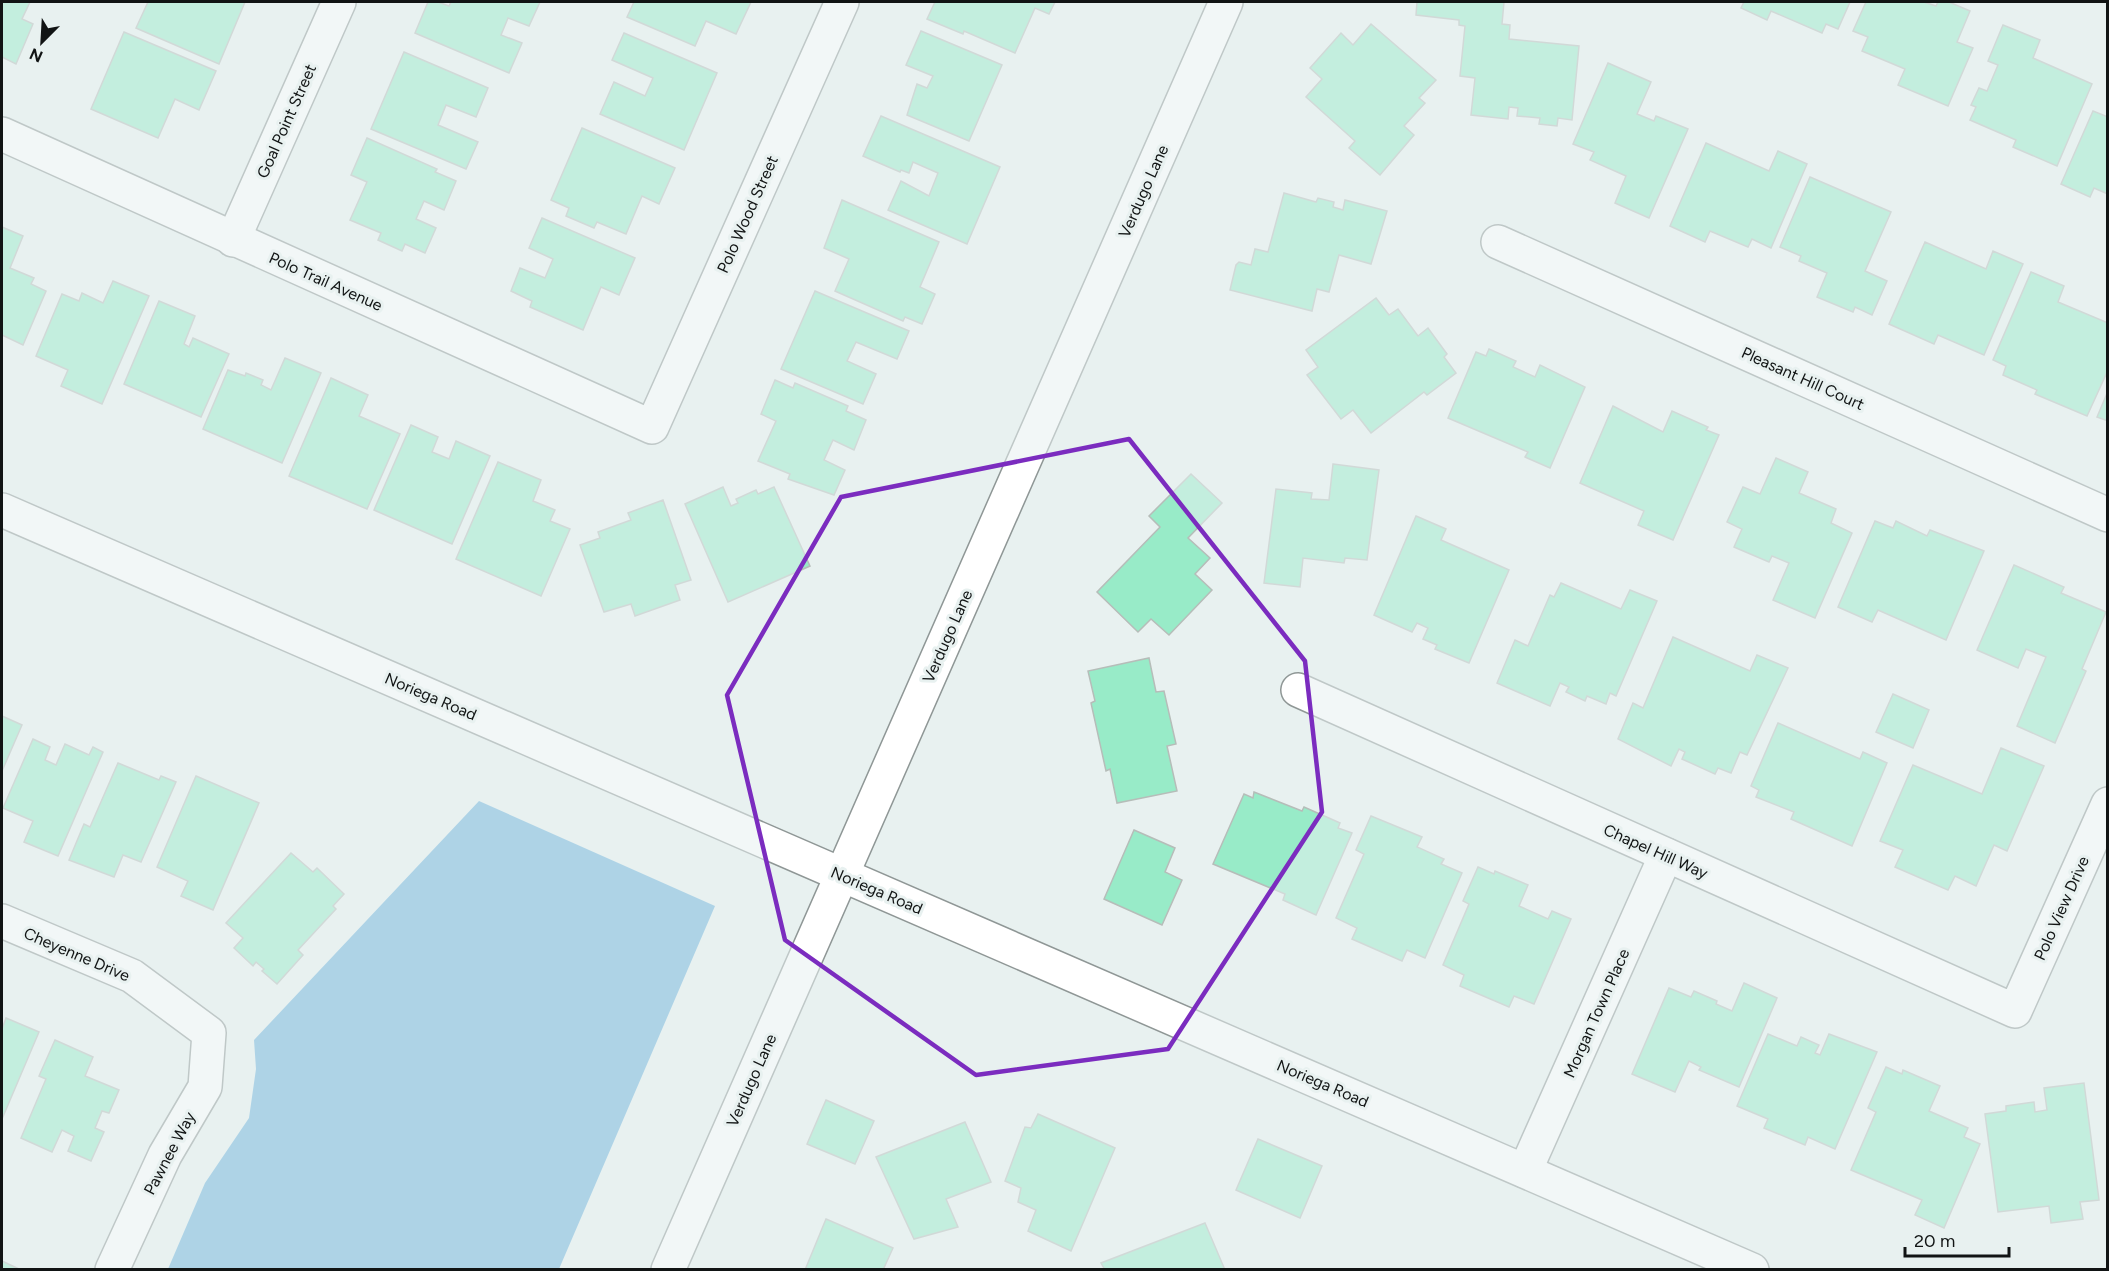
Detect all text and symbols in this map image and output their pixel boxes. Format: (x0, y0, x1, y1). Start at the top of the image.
north arrow (12, 12, 72, 72)
text: N (27, 44, 46, 66)
street label: Goal Point Street (253, 61, 320, 181)
street label: Verdugo Lane (1115, 142, 1173, 241)
street label: Polo Wood Street (713, 153, 782, 276)
street label: Polo Trail Avenue (266, 248, 386, 315)
street label: Pleasant Hill Court (1739, 343, 1867, 414)
street label: Verdugo Lane (919, 587, 977, 686)
street label: Noriega Road (382, 669, 480, 724)
street label: Chapel Hill Way (1601, 820, 1711, 883)
street label: Polo View Drive (2030, 853, 2093, 963)
street label: Noriega Road (828, 863, 926, 918)
street label: Cheyenne Drive (21, 924, 133, 985)
street label: Morgan Town Place (1559, 945, 1634, 1081)
street label: Verdugo Lane (723, 1031, 781, 1130)
street label: Noriega Road (1274, 1056, 1372, 1111)
street label: Pawnee Way (140, 1108, 200, 1198)
scale bar (1905, 1220, 2008, 1258)
text: 20 m (1914, 1230, 1955, 1252)

